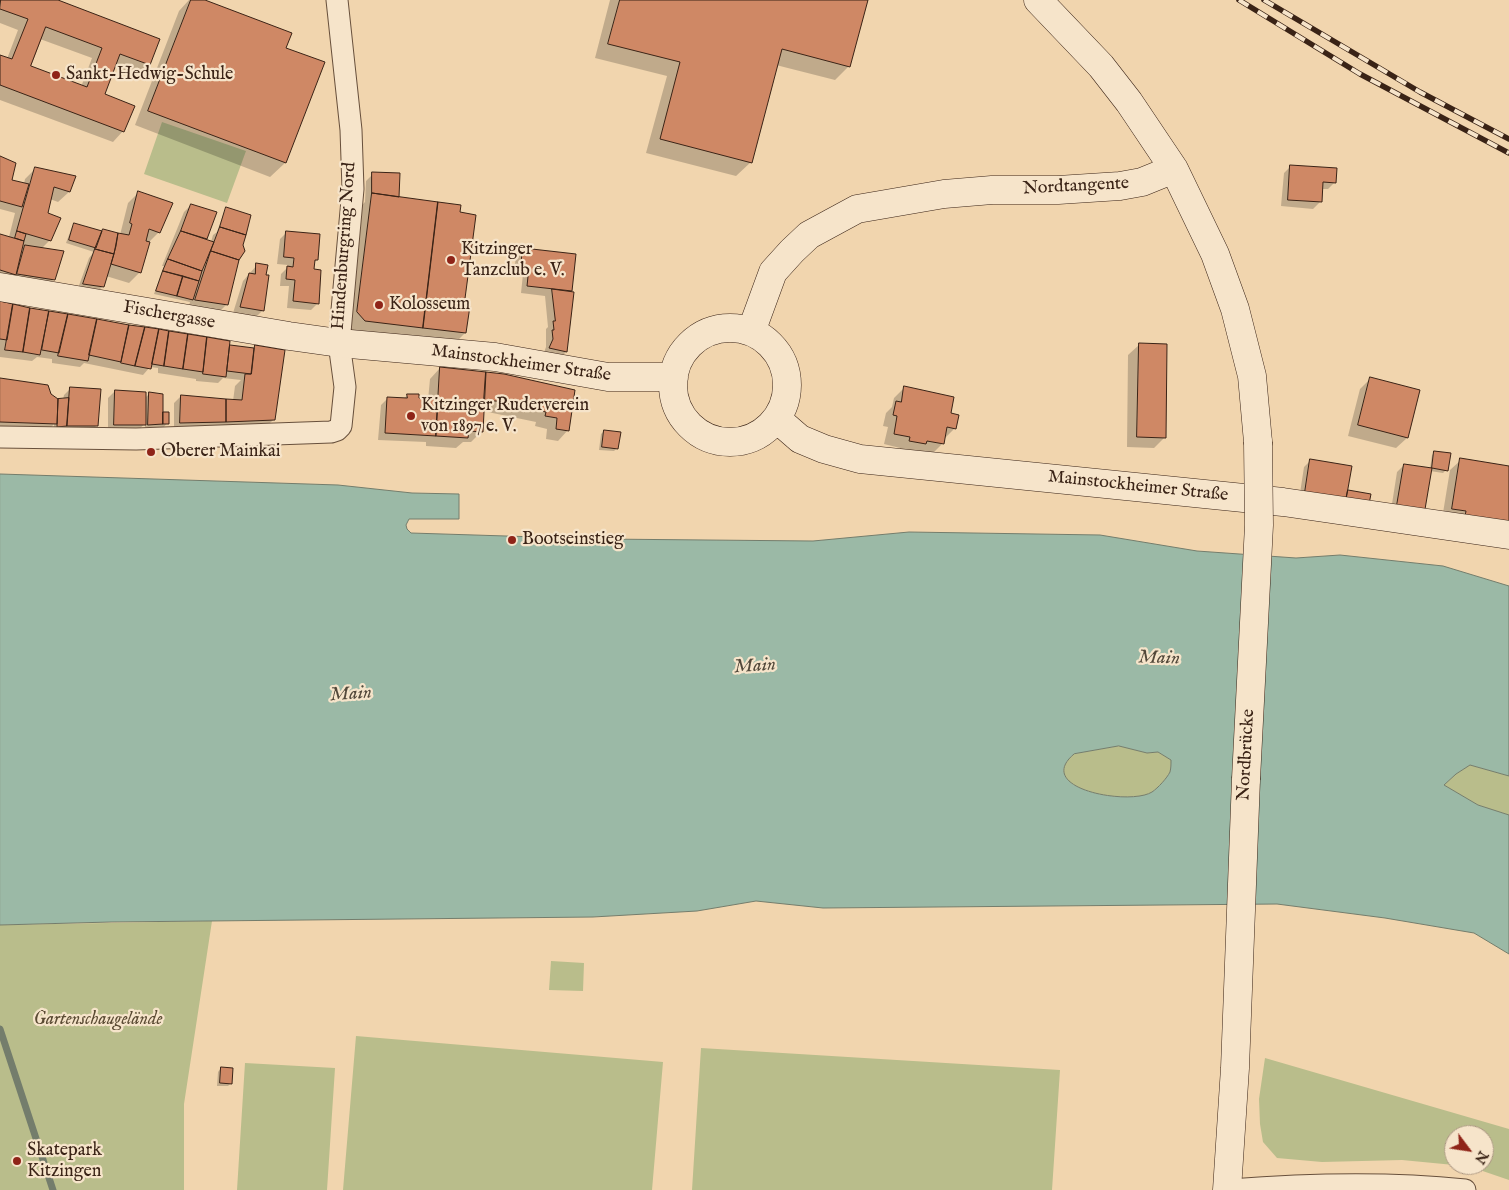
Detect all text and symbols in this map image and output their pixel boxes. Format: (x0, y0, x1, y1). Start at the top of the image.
place label: Sankt-Hedwig-Schule (66, 64, 233, 86)
marker: Sankt-Hedwig-Schule (50, 69, 62, 81)
street label: Hindenburgring Nord (328, 161, 362, 331)
street label: Nordtangente (1022, 173, 1130, 201)
place label: Kitzinger Tanzclub e. V. (461, 239, 565, 282)
marker: Kitzinger Tanzclub e. V. (445, 254, 457, 266)
place label: Kolosseum (389, 294, 470, 316)
street label: Fischergasse (121, 297, 217, 335)
marker: Kolosseum (373, 299, 385, 311)
street label: Mainstockheimer Straße (430, 341, 612, 387)
place label: Kitzinger Ruderverein von 1897 e. V. (421, 395, 589, 438)
marker: Kitzinger Ruderverein von 1897 e. V. (405, 410, 417, 422)
place label: Oberer Mainkai (161, 441, 281, 463)
marker: Oberer Mainkai (145, 446, 157, 458)
street label: Mainstockheimer Straße (1047, 467, 1229, 507)
place label: Bootseinstieg (522, 529, 624, 551)
marker: Bootseinstieg (506, 534, 518, 546)
water label: Main (1138, 647, 1180, 671)
water label: Main (733, 654, 777, 680)
water label: Main (329, 682, 373, 708)
street label: Nordbrücke (1234, 709, 1260, 801)
park label: Gartenschaugelände (34, 1009, 162, 1031)
north arrow (1444, 1125, 1494, 1175)
place label: Skatepark Kitzingen (27, 1140, 102, 1182)
text: N (1470, 1147, 1492, 1167)
marker: Skatepark Kitzingen (11, 1155, 23, 1167)

